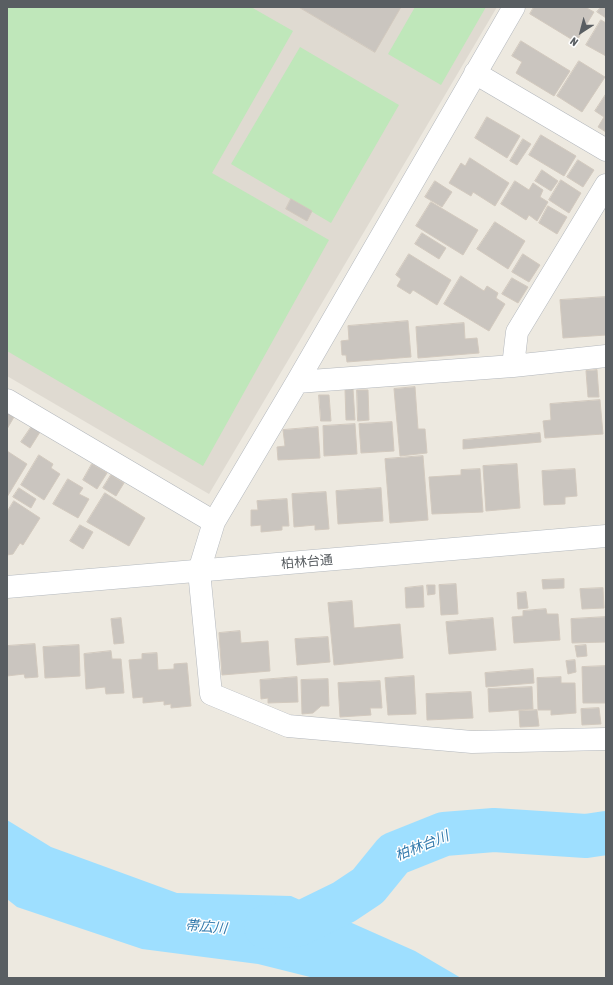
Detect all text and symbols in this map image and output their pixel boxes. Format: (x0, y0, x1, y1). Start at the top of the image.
north arrow (561, 12, 601, 52)
text: N (568, 35, 580, 48)
street label: 柏林台通 (280, 552, 334, 572)
water label: 柏林台川 (393, 828, 451, 864)
water label: 帯広川 (184, 917, 228, 937)

